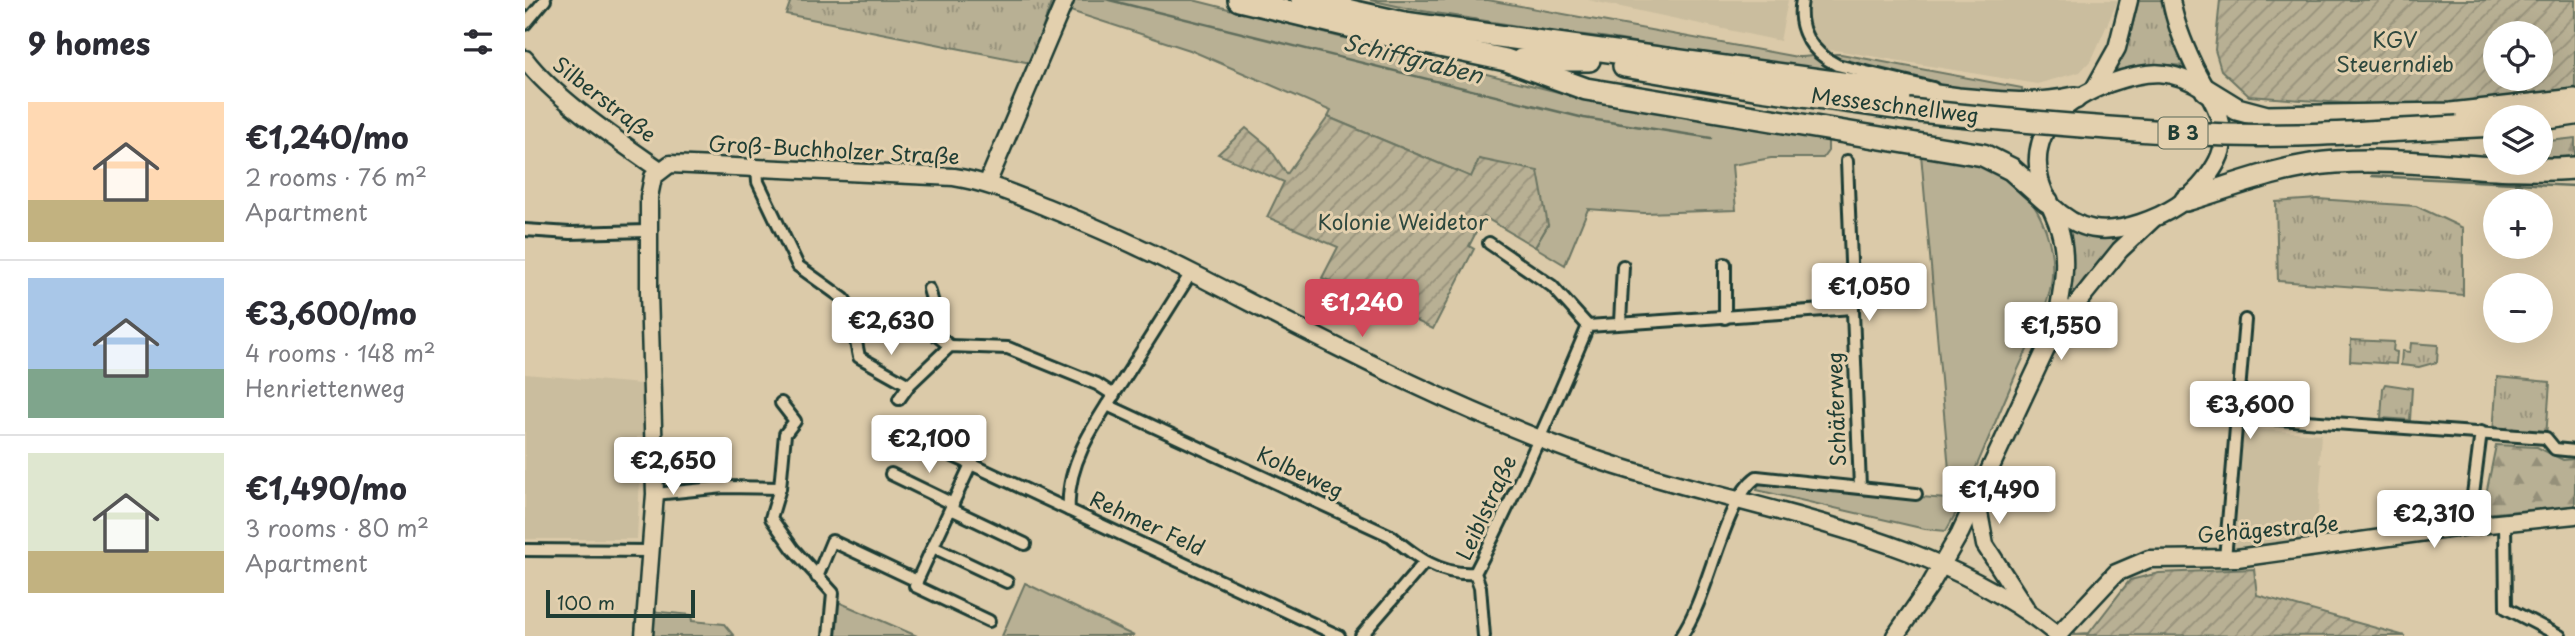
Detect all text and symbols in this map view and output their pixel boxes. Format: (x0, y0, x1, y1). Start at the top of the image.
text: 9 homes (28, 20, 150, 65)
map controls (2483, 21, 2553, 343)
button: locate (2483, 21, 2553, 91)
icon: filters (459, 23, 497, 61)
water label: Schiffgraben (1340, 23, 1488, 92)
park label: KGV Steuerndieb (2336, 23, 2454, 79)
street label: Silberstraße (547, 48, 664, 149)
street label: Messeschnellweg (1809, 78, 1981, 130)
button: layers (2483, 105, 2553, 175)
text: €1,240/mo (245, 114, 409, 159)
road number: B 3 (2159, 118, 2207, 148)
street label: Groß-Buchholzer Straße (708, 126, 961, 172)
icon: home (84, 130, 168, 214)
text: 2 rooms · 76 m² (245, 159, 427, 194)
button: + (2483, 189, 2553, 259)
text: Apartment (245, 194, 368, 229)
park label: Kolonie Weidetor (1318, 205, 1489, 237)
pin: €1,050 (1812, 264, 1926, 323)
text: €1,050 (1828, 268, 1910, 303)
button: − (2483, 273, 2553, 343)
pin: €1,240 (1305, 280, 1419, 339)
text: €1,240 (1321, 284, 1403, 319)
text: €3,600/mo (245, 290, 417, 335)
pin: €2,630 (834, 298, 948, 357)
text: €2,630 (848, 302, 934, 337)
pin: €1,550 (2004, 302, 2118, 362)
icon: home (84, 306, 168, 390)
text: €1,550 (2021, 307, 2101, 342)
text: 4 rooms · 148 m² (245, 335, 436, 370)
street label: Schäferweg (1817, 351, 1853, 467)
text: Henriettenweg (245, 370, 405, 405)
pin: €3,600 (2193, 382, 2307, 441)
text: €3,600 (2206, 386, 2294, 421)
pin: €2,100 (872, 416, 986, 475)
text: €2,100 (887, 420, 971, 455)
street label: Kolbeweg (1252, 437, 1350, 505)
pin: €2,650 (616, 438, 730, 497)
text: €2,650 (630, 442, 716, 477)
street label: Leiblstraße (1447, 449, 1523, 565)
text: €1,490/mo (245, 465, 407, 510)
pin: €1,490 (1942, 466, 2056, 526)
text: €1,490 (1958, 471, 2040, 506)
icon: home (84, 481, 168, 565)
street label: Rehmer Feld (1085, 482, 1211, 563)
pin: €2,310 (2377, 490, 2491, 550)
text: €2,310 (2393, 495, 2475, 530)
street label: Gehägestraße (2196, 506, 2340, 550)
text: 3 rooms · 80 m² (245, 510, 429, 545)
text: Apartment (245, 545, 368, 580)
scale bar (546, 587, 695, 619)
text: 100 m (557, 588, 615, 616)

